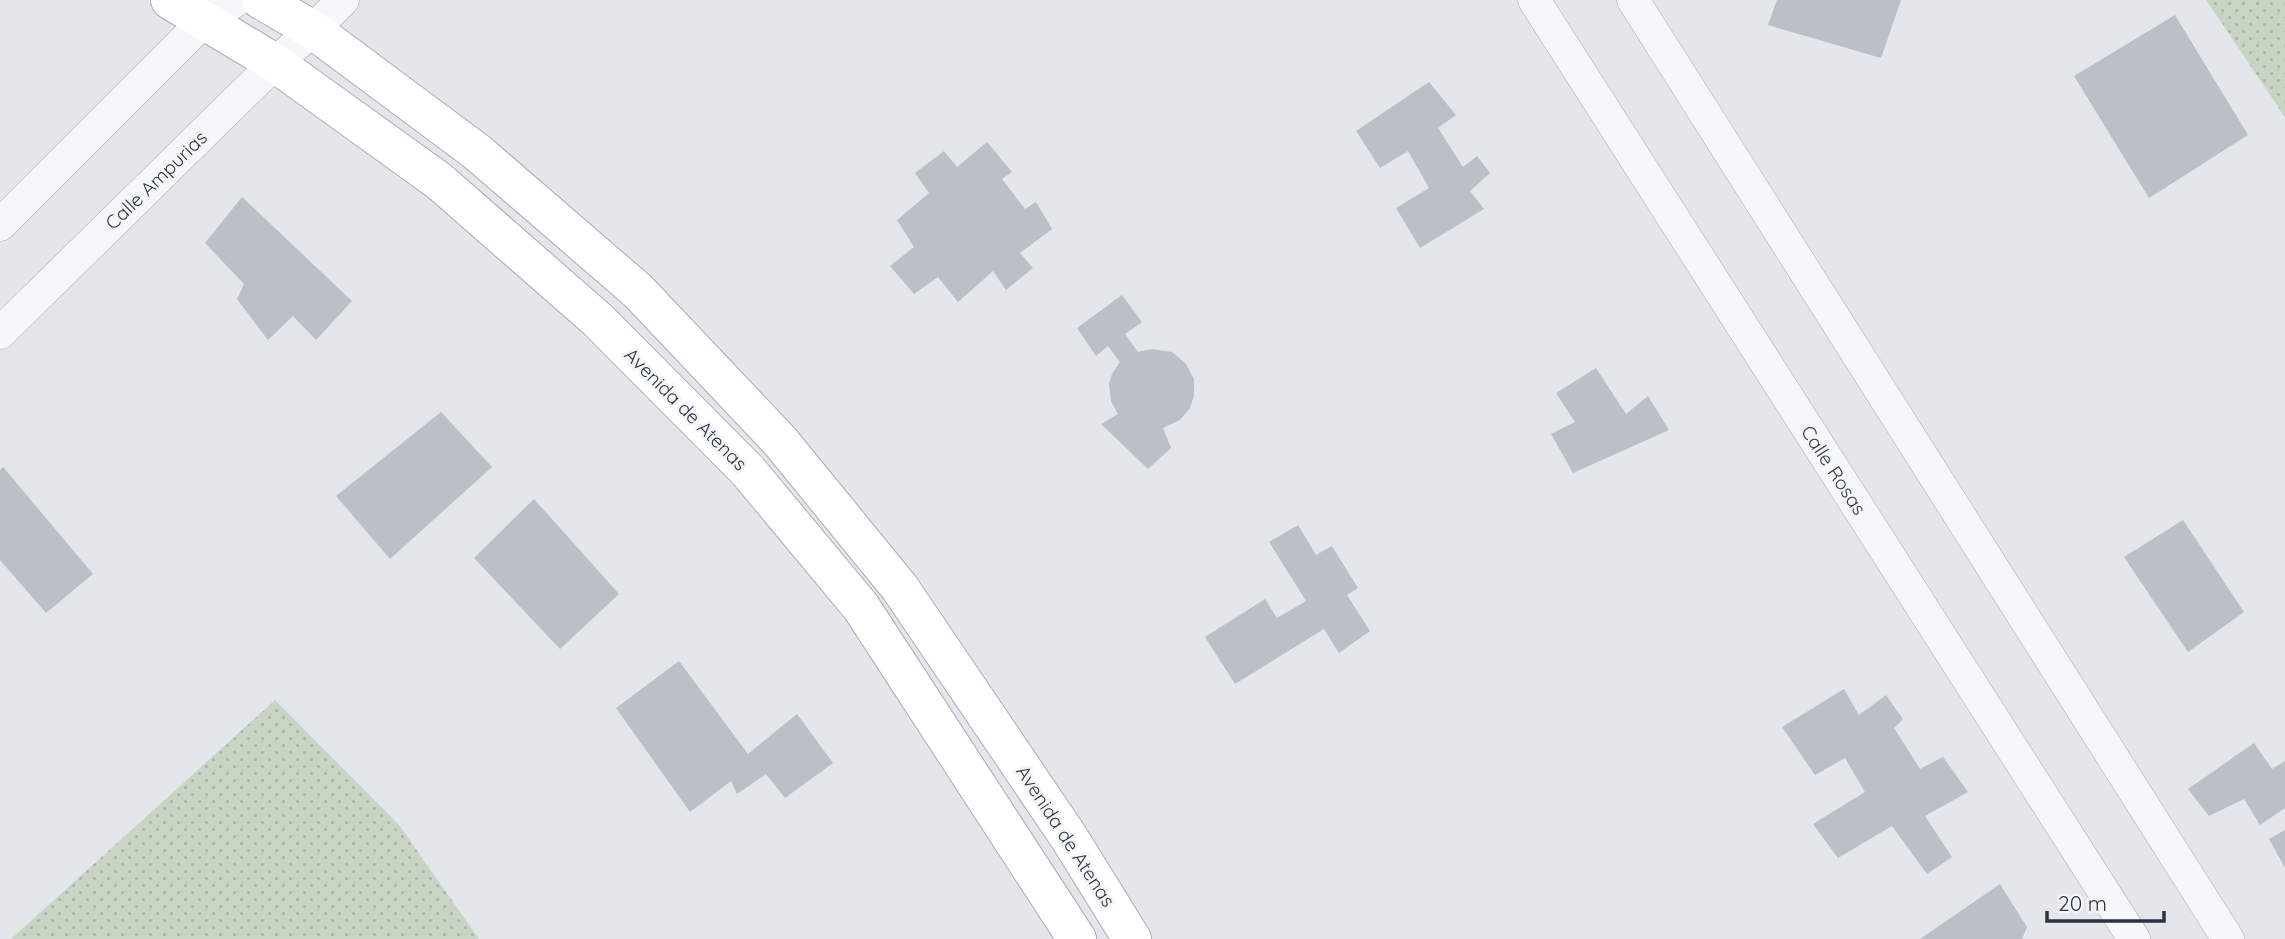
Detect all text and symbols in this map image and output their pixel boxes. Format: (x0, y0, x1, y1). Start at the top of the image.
street label: Calle Ampurias (100, 125, 212, 235)
street label: Avenida de Atenas (620, 343, 752, 475)
street label: Calle Rosas (1796, 421, 1872, 519)
street label: Avenida de Atenas (1011, 761, 1121, 911)
scale bar (2047, 880, 2164, 924)
text: 20 m (2058, 890, 2107, 916)

